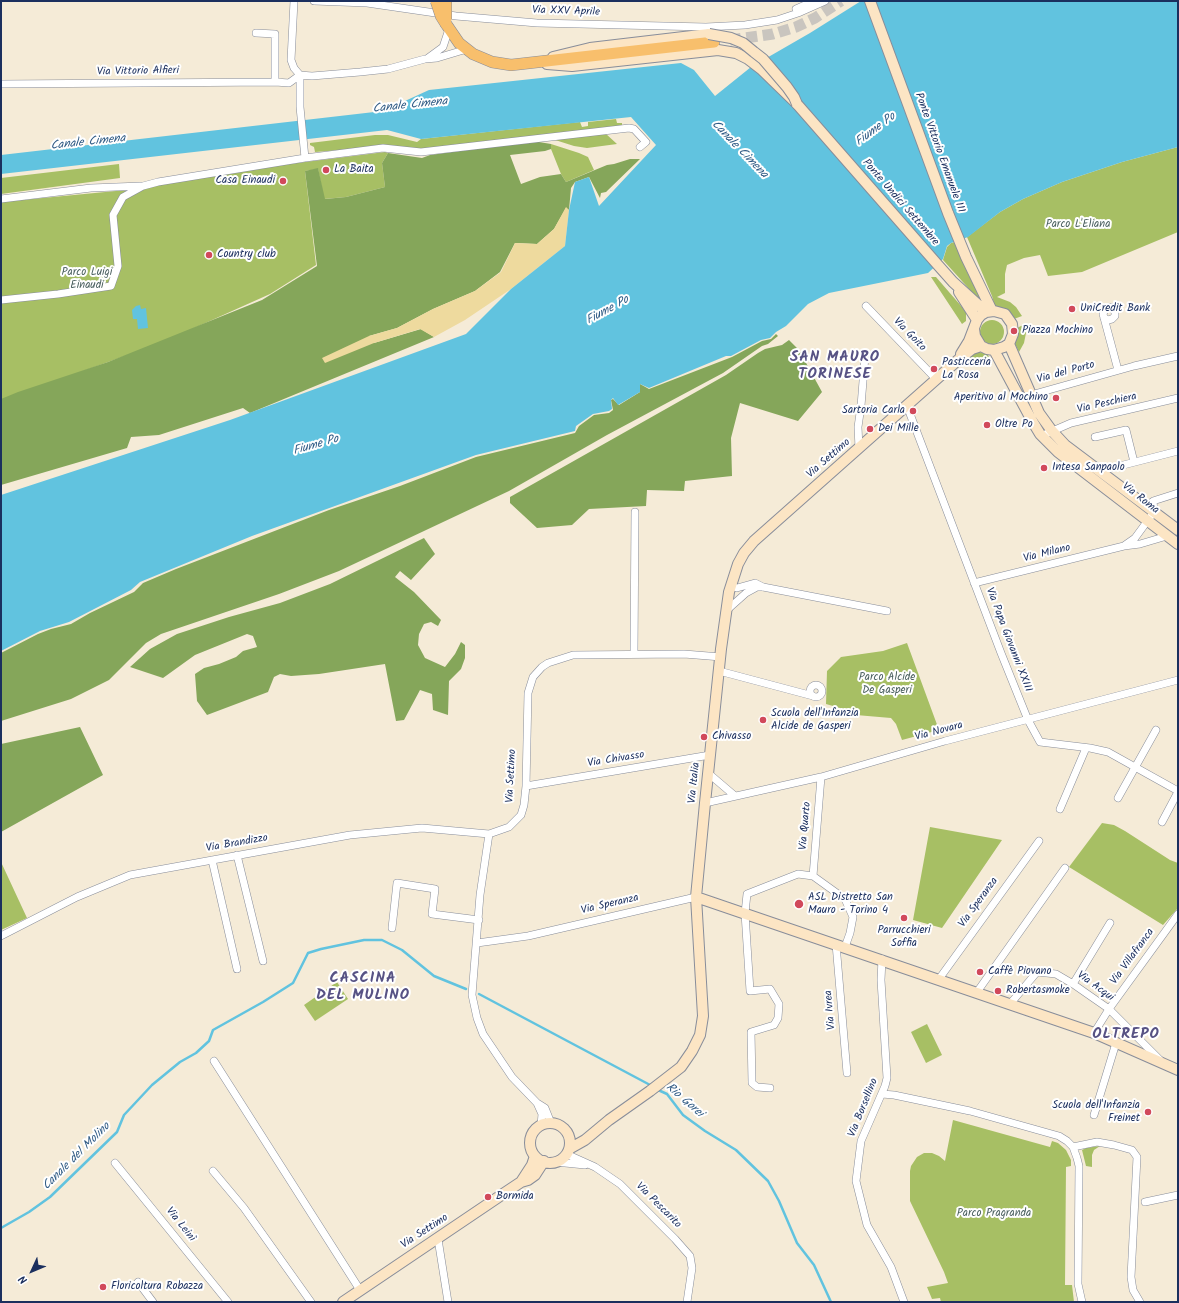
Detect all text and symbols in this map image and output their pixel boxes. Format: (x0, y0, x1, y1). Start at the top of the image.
street label: Via XXV Aprile (532, 4, 600, 20)
street label: Via Vittorio Alfieri (97, 65, 179, 79)
street label: Ponte Vittorio Emanuele III (911, 91, 967, 215)
water label: Canale Cimena (372, 95, 448, 117)
water label: Fiume Po (853, 110, 899, 150)
water label: Canale Cimena (708, 118, 770, 182)
water label: Canale Cimena (50, 132, 126, 154)
street label: Ponte Undici Settembre (859, 157, 941, 249)
place label: La Baita (334, 163, 374, 177)
marker: La Baita (321, 165, 331, 175)
place label: Casa Einaudi (216, 174, 275, 188)
marker: Casa Einaudi (278, 176, 288, 186)
park label: Parco L'Eliana (1046, 218, 1110, 232)
place label: Country club (217, 248, 276, 262)
marker: Country club (204, 250, 214, 260)
park label: Parco Luigi Einaudi (62, 266, 112, 292)
water label: Fiume Po (584, 293, 632, 329)
place label: UniCredit Bank (1080, 302, 1150, 316)
marker: UniCredit Bank (1067, 304, 1077, 314)
street label: Via Goito (890, 315, 928, 355)
place label: Piazza Mochino (1022, 324, 1093, 338)
marker: Piazza Mochino (1009, 326, 1019, 336)
district label: SAN MAURO TORINESE (790, 349, 880, 384)
place label: Pasticceria La Rosa (942, 356, 991, 382)
street label: Via del Porto (1036, 359, 1096, 387)
marker: Pasticceria La Rosa (929, 364, 939, 374)
place label: Aperitivo al Mochino (954, 391, 1048, 405)
street label: Via Peschiera (1076, 391, 1138, 417)
marker: Aperitivo al Mochino (1051, 393, 1061, 403)
place label: Sartoria Carla (842, 404, 905, 418)
marker: Sartoria Carla (908, 406, 918, 416)
place label: Oltre Po (995, 418, 1033, 432)
marker: Oltre Po (982, 420, 992, 430)
place label: Dei Mille (878, 422, 919, 436)
marker: Dei Mille (865, 424, 875, 434)
water label: Fiume Po (292, 433, 340, 459)
street label: Via Settimo (804, 436, 854, 482)
place label: Intesa Sanpaolo (1052, 461, 1125, 475)
marker: Intesa Sanpaolo (1039, 463, 1049, 473)
street label: Via Roma (1119, 480, 1161, 518)
street label: Via Milano (1022, 542, 1072, 566)
street label: Via Papa Giovanni XXIII (982, 586, 1034, 694)
park label: Parco Alcide De Gasperi (859, 671, 915, 697)
place label: Scuola dell'Infanzia Alcide de Gasperi (771, 707, 859, 733)
marker: Scuola dell'Infanzia Alcide de Gasperi (758, 715, 768, 725)
street label: Via Novara (914, 719, 964, 745)
place label: Chivasso (712, 730, 751, 744)
marker: Chivasso (699, 732, 709, 742)
street label: Via Settimo (504, 749, 520, 803)
street label: Via Chivasso (587, 749, 645, 771)
street label: Via Italia (686, 762, 704, 804)
street label: Via Quarto (797, 801, 815, 851)
street label: Via Brandizzo (205, 832, 269, 856)
street label: Via Speranza (956, 875, 1002, 931)
place label: ASL Distretto San Mauro - Torino 4 (808, 891, 893, 917)
street label: Via Speranza (580, 892, 640, 918)
marker: ASL Distretto San Mauro - Torino 4 (793, 898, 805, 910)
marker: Parrucchieri Soffia (899, 913, 909, 923)
place label: Parrucchieri Soffia (877, 924, 931, 950)
street label: Via Villafranca (1108, 926, 1158, 988)
place label: Caffè Piovano (988, 965, 1051, 979)
marker: Caffè Piovano (975, 967, 985, 977)
street label: Via Acqui (1074, 969, 1116, 1005)
district label: CASCINA DEL MULINO (316, 970, 410, 1005)
place label: Robertasmoke (1006, 984, 1070, 998)
marker: Robertasmoke (993, 986, 1003, 996)
street label: Via Ivrea (823, 990, 839, 1030)
district label: OLTREPO (1092, 1026, 1160, 1044)
street label: Via Borsellino (846, 1077, 882, 1139)
water label: Rio Gorei (662, 1081, 706, 1121)
place label: Scuola dell'Infanzia Freinet (1052, 1099, 1140, 1125)
marker: Scuola dell'Infanzia Freinet (1143, 1107, 1153, 1117)
water label: Canale del Molino (40, 1120, 114, 1194)
street label: Via Pescarito (632, 1180, 684, 1232)
place label: Bormida (496, 1190, 534, 1204)
marker: Bormida (483, 1192, 493, 1202)
street label: Via Leinì (162, 1205, 198, 1245)
park label: Parco Pragranda (957, 1207, 1031, 1221)
street label: Via Settimo (399, 1212, 451, 1252)
north arrow (12, 1251, 52, 1291)
text: N (14, 1271, 32, 1288)
place label: Floricoltura Robazza (111, 1280, 203, 1294)
marker: Floricoltura Robazza (98, 1282, 108, 1292)

